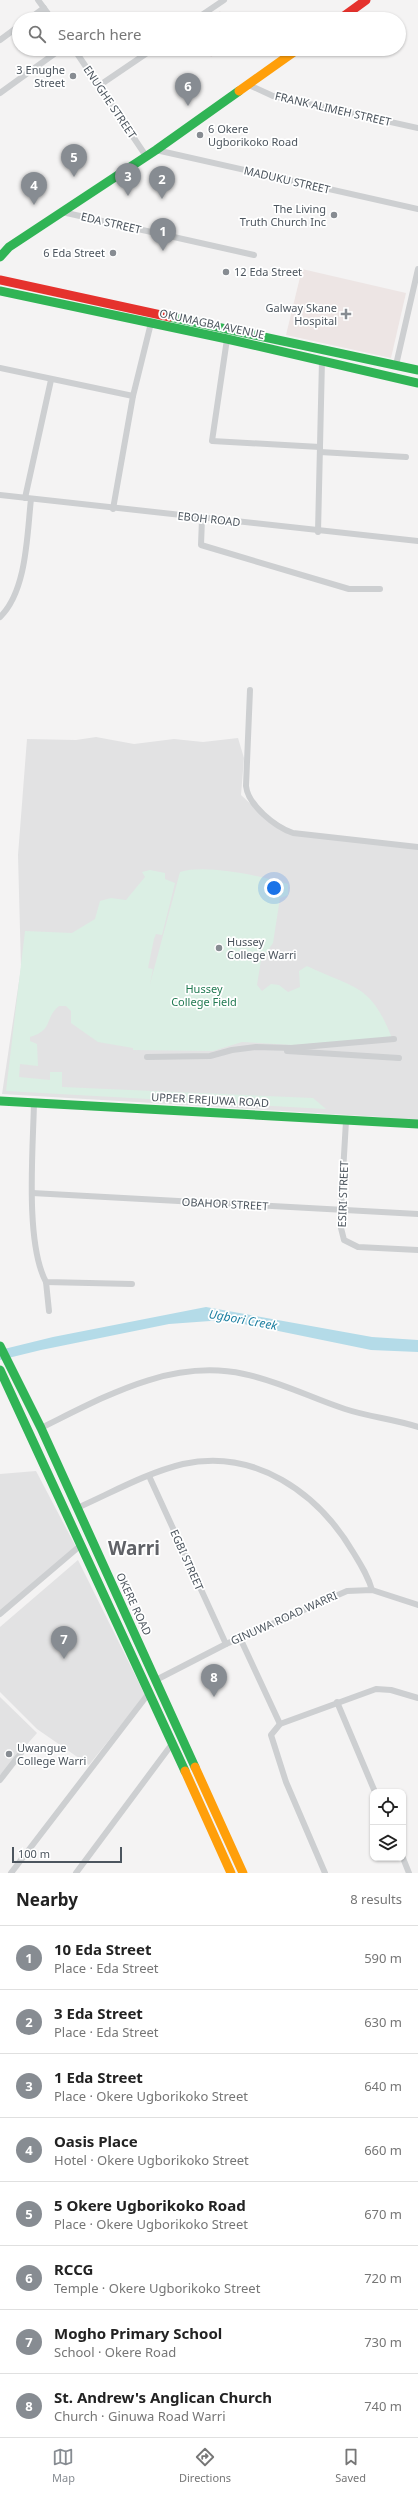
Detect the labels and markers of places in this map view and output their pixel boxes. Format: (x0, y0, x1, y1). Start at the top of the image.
place label: 3 Enughe Street (16, 62, 65, 90)
marker: 3 Enughe Street (68, 71, 78, 81)
pin: 6 (175, 73, 201, 106)
place label: 6 Okere Ugborikoko Road (208, 121, 298, 149)
marker: 6 Okere Ugborikoko Road (195, 130, 205, 140)
pin: 5 (61, 144, 87, 177)
pin: 3 (115, 163, 141, 196)
pin: 2 (149, 166, 175, 199)
pin: 4 (21, 172, 47, 205)
place label: The Living Truth Church Inc (240, 201, 326, 229)
marker: The Living Truth Church Inc (329, 210, 339, 220)
pin: 1 (150, 218, 176, 251)
place label: 6 Eda Street (43, 245, 105, 260)
marker: 6 Eda Street (108, 248, 118, 258)
place label: 12 Eda Street (234, 264, 302, 279)
marker: 12 Eda Street (221, 267, 231, 277)
place label: Galway Skane Hospital (266, 300, 337, 328)
marker: Galway Skane Hospital (340, 308, 352, 320)
place label: Hussey College Warri (227, 934, 296, 962)
marker: Hussey College Warri (214, 943, 224, 953)
pin: 7 (51, 1626, 77, 1659)
pin: 8 (201, 1664, 227, 1697)
place label: Uwangue College Warri (17, 1740, 86, 1768)
marker: Uwangue College Warri (4, 1749, 14, 1759)

